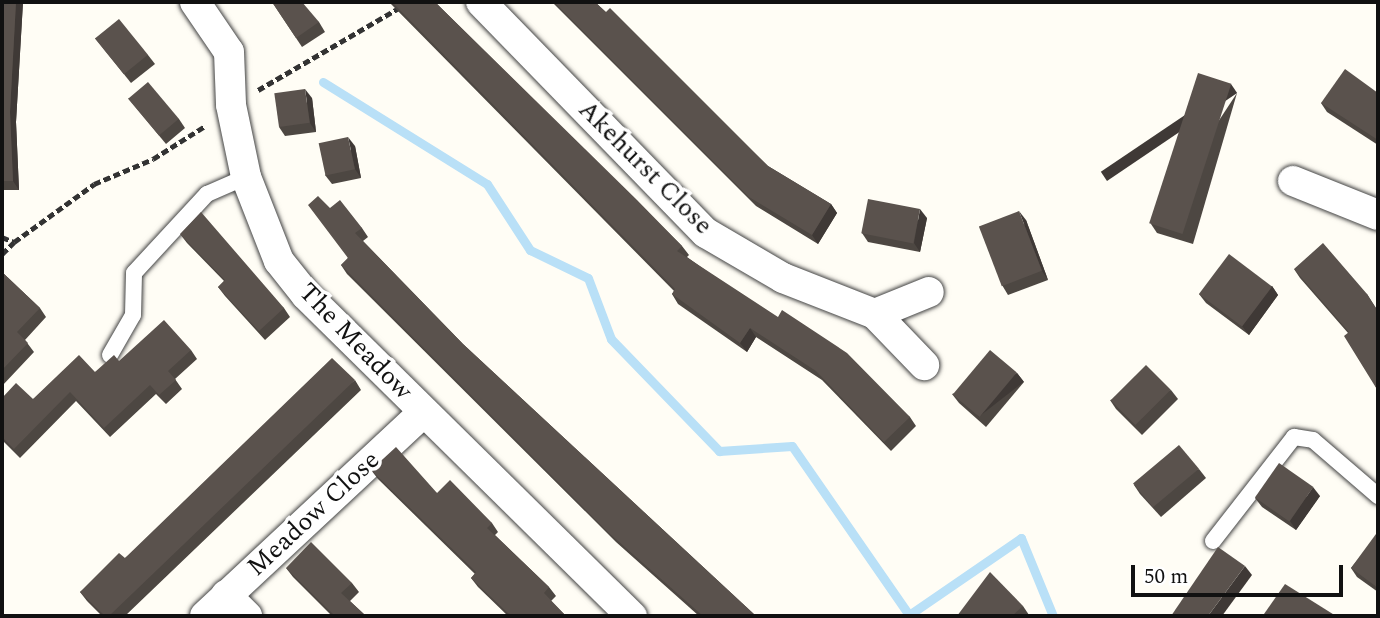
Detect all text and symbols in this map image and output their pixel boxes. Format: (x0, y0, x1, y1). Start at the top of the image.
street label: Akehurst Close (571, 94, 719, 242)
street label: The Meadow (292, 277, 418, 407)
street label: Meadow Close (241, 445, 387, 583)
scale bar (1135, 552, 1347, 596)
text: 50 m (1144, 561, 1188, 593)

